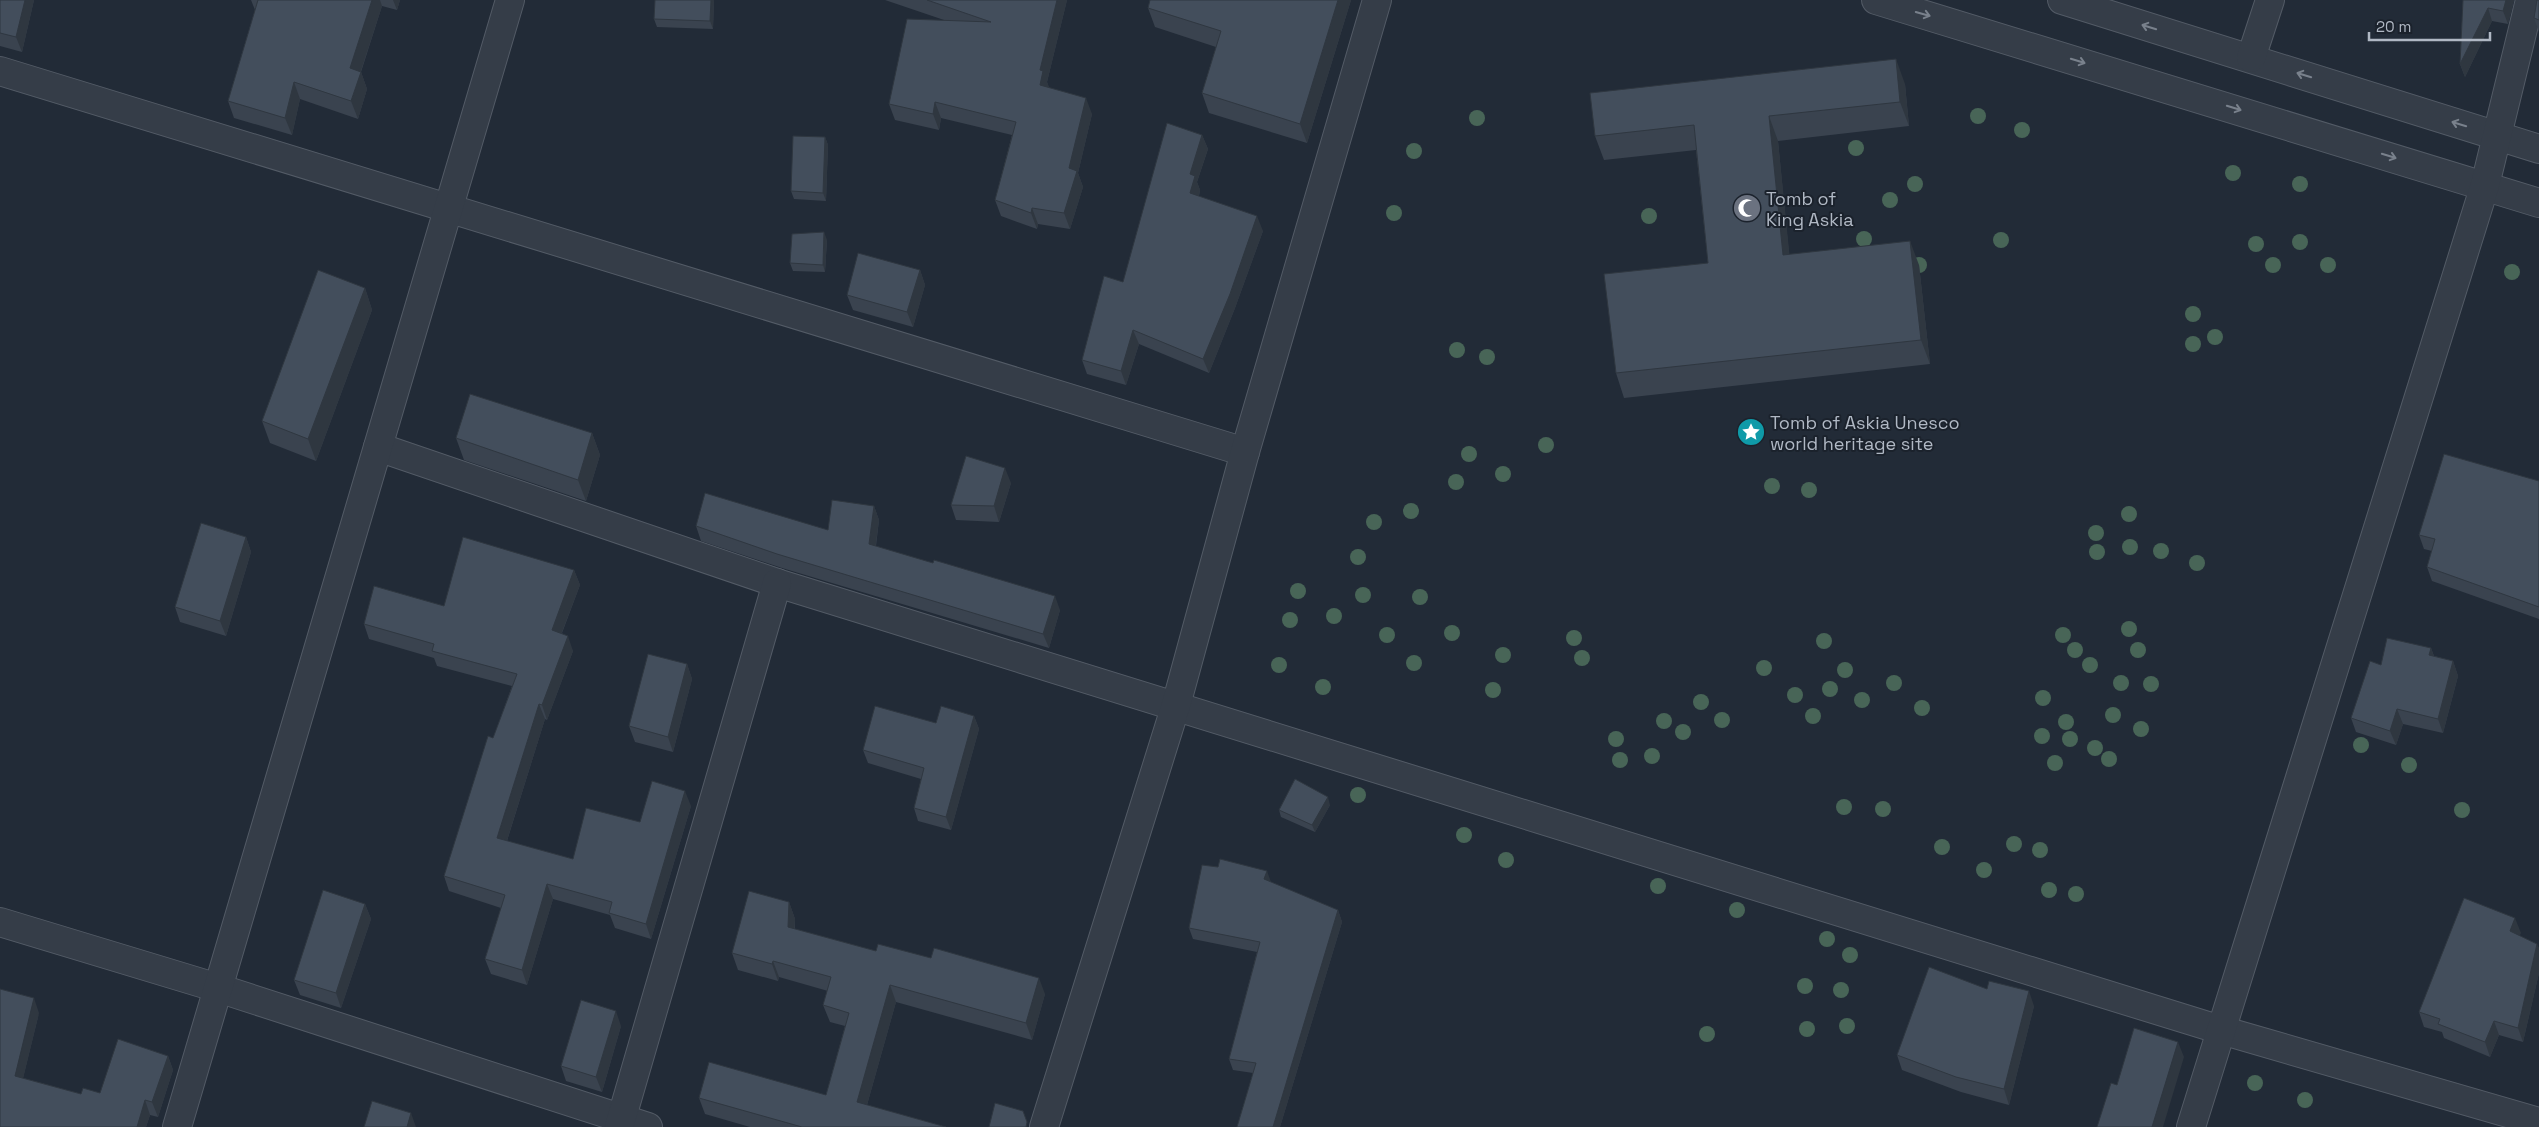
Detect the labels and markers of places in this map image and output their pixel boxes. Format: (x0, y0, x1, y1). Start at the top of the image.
place label: Tomb of King Askia (1766, 187, 1854, 231)
mosque icon: Tomb of King Askia (1732, 193, 1762, 223)
place label: Tomb of Askia Unesco world heritage site (1770, 411, 1960, 455)
place icon: Tomb of Askia Unesco world heritage site (1736, 417, 1766, 447)

